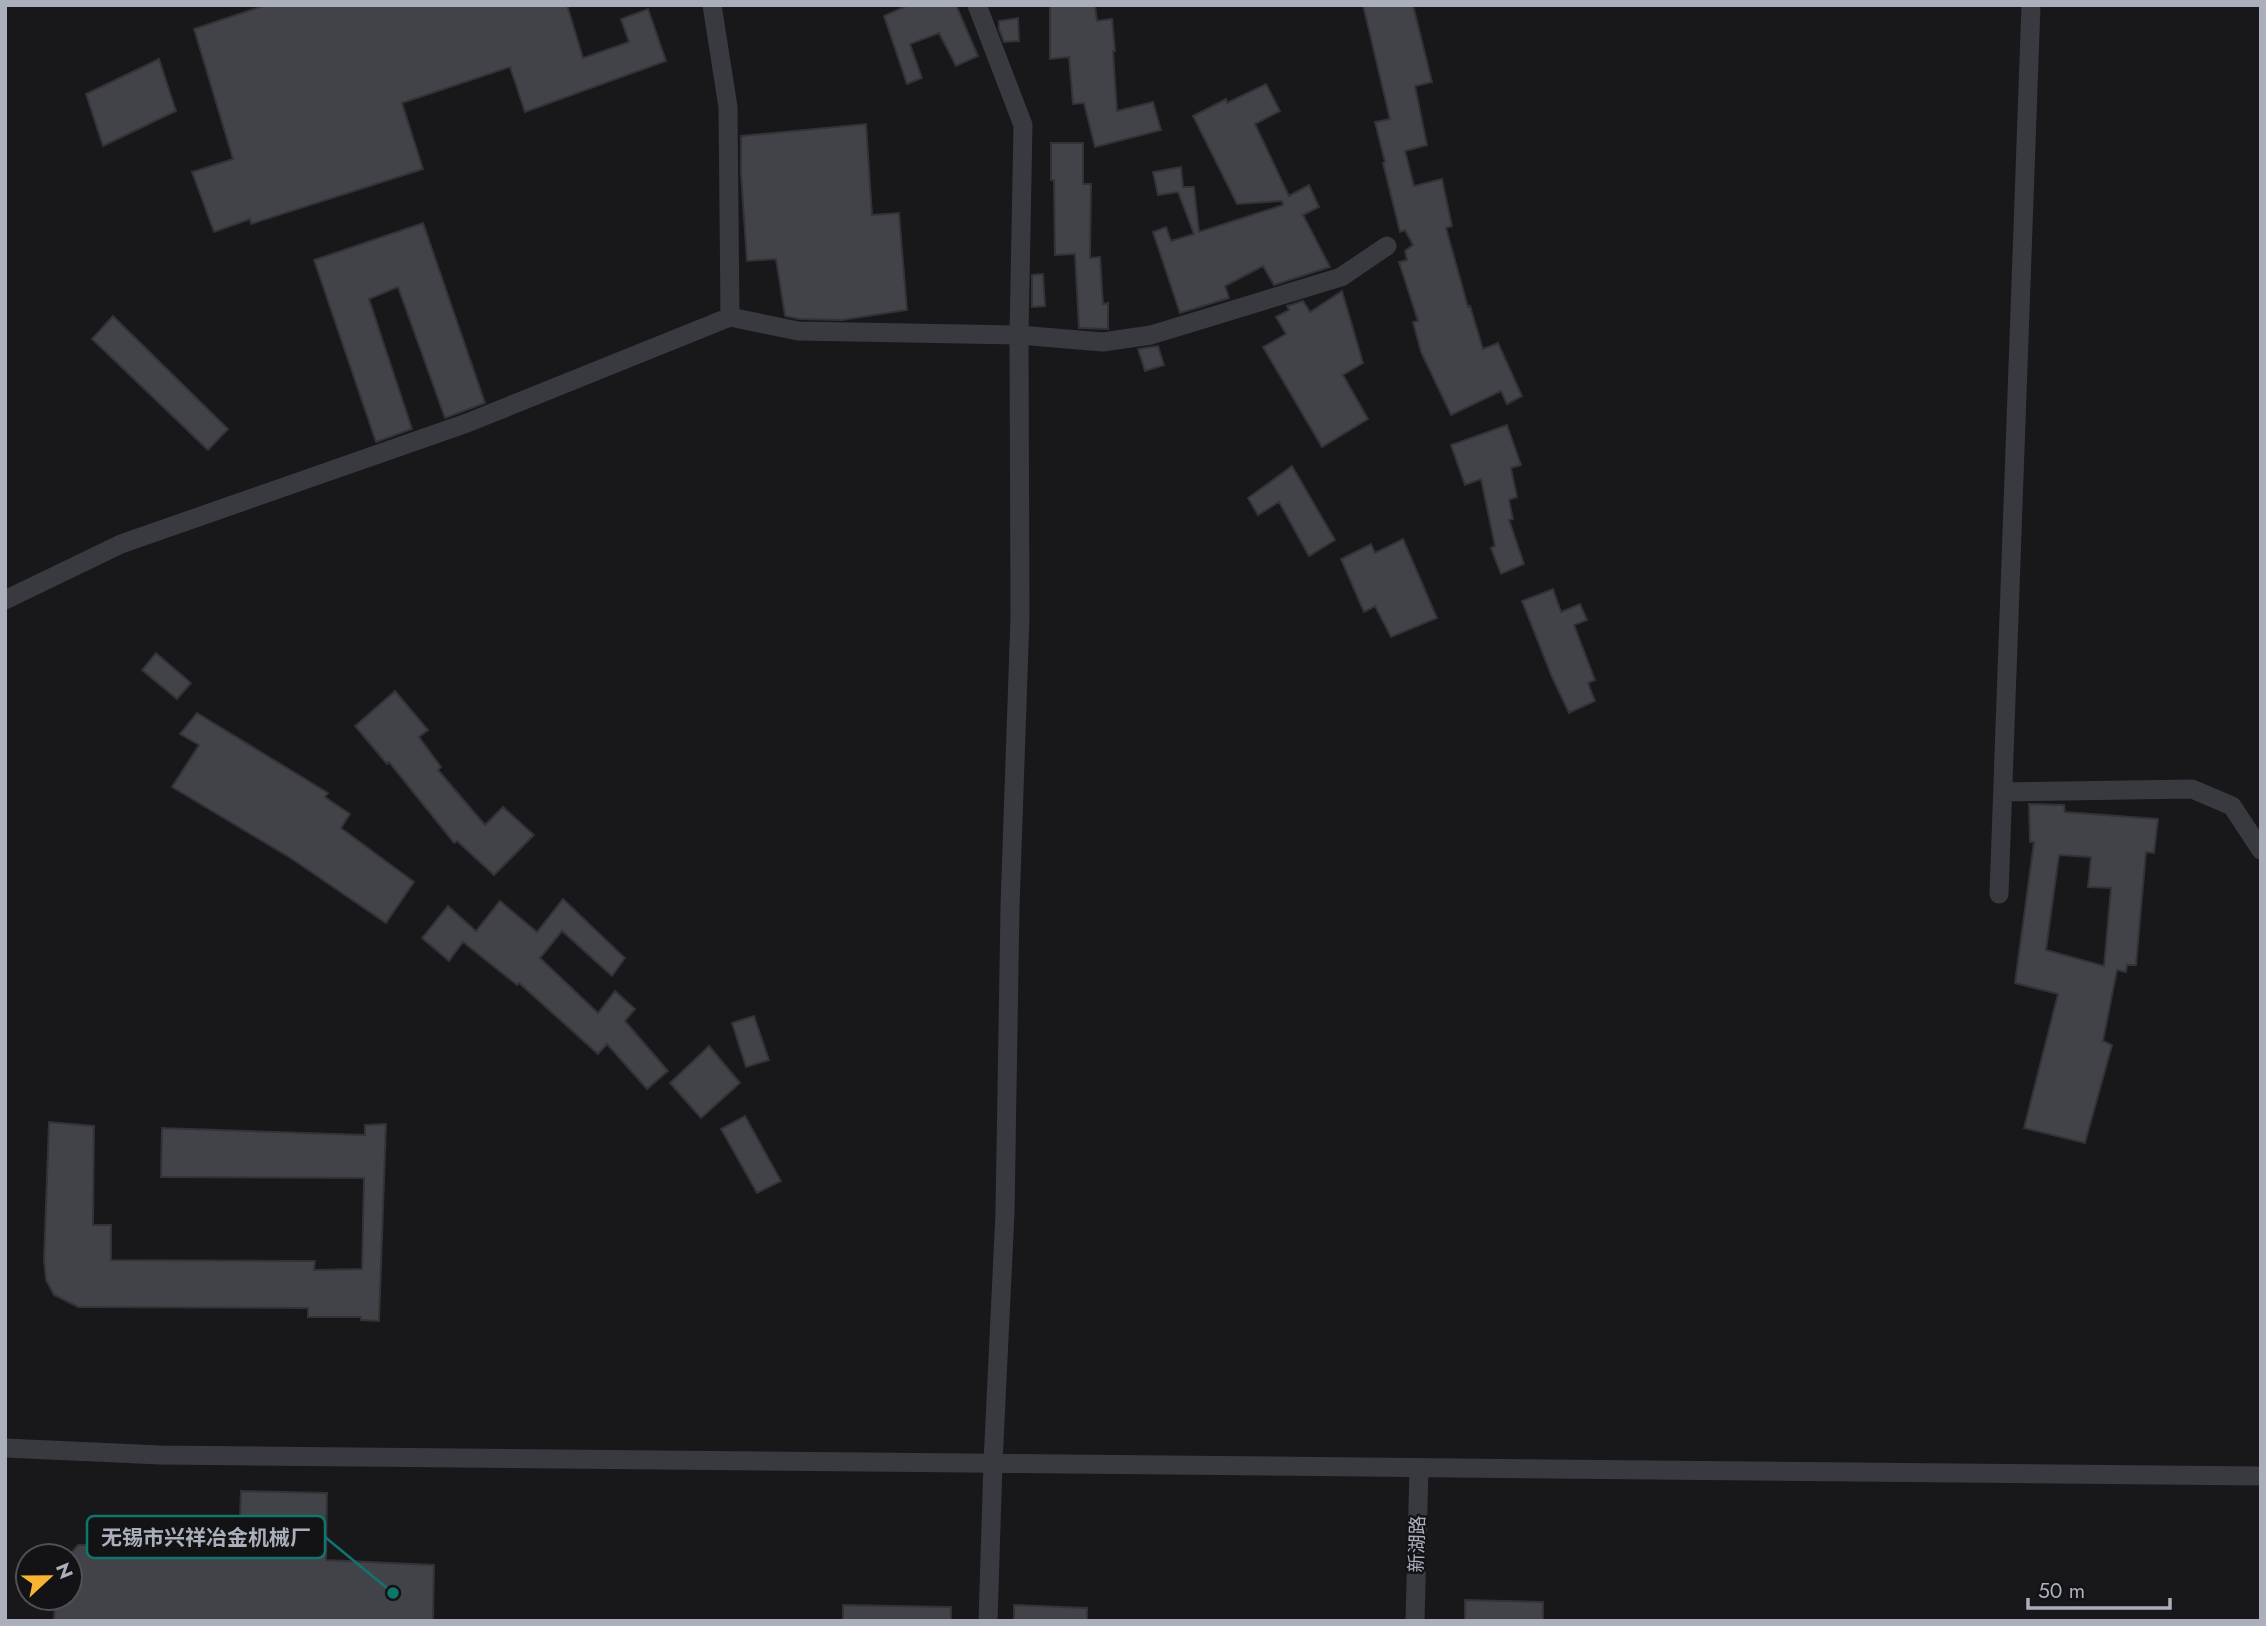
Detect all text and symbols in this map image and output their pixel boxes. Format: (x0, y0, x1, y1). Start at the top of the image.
street label: 新湖路 (1403, 1515, 1431, 1573)
callout: 无锡市兴祥冶金机械厂 (87, 1516, 325, 1558)
text: 无锡市兴祥冶金机械厂 (101, 1523, 311, 1553)
north arrow (14, 1542, 84, 1612)
text: N (49, 1559, 80, 1583)
scale bar (2028, 1566, 2170, 1610)
text: 50 m (2038, 1576, 2085, 1606)

